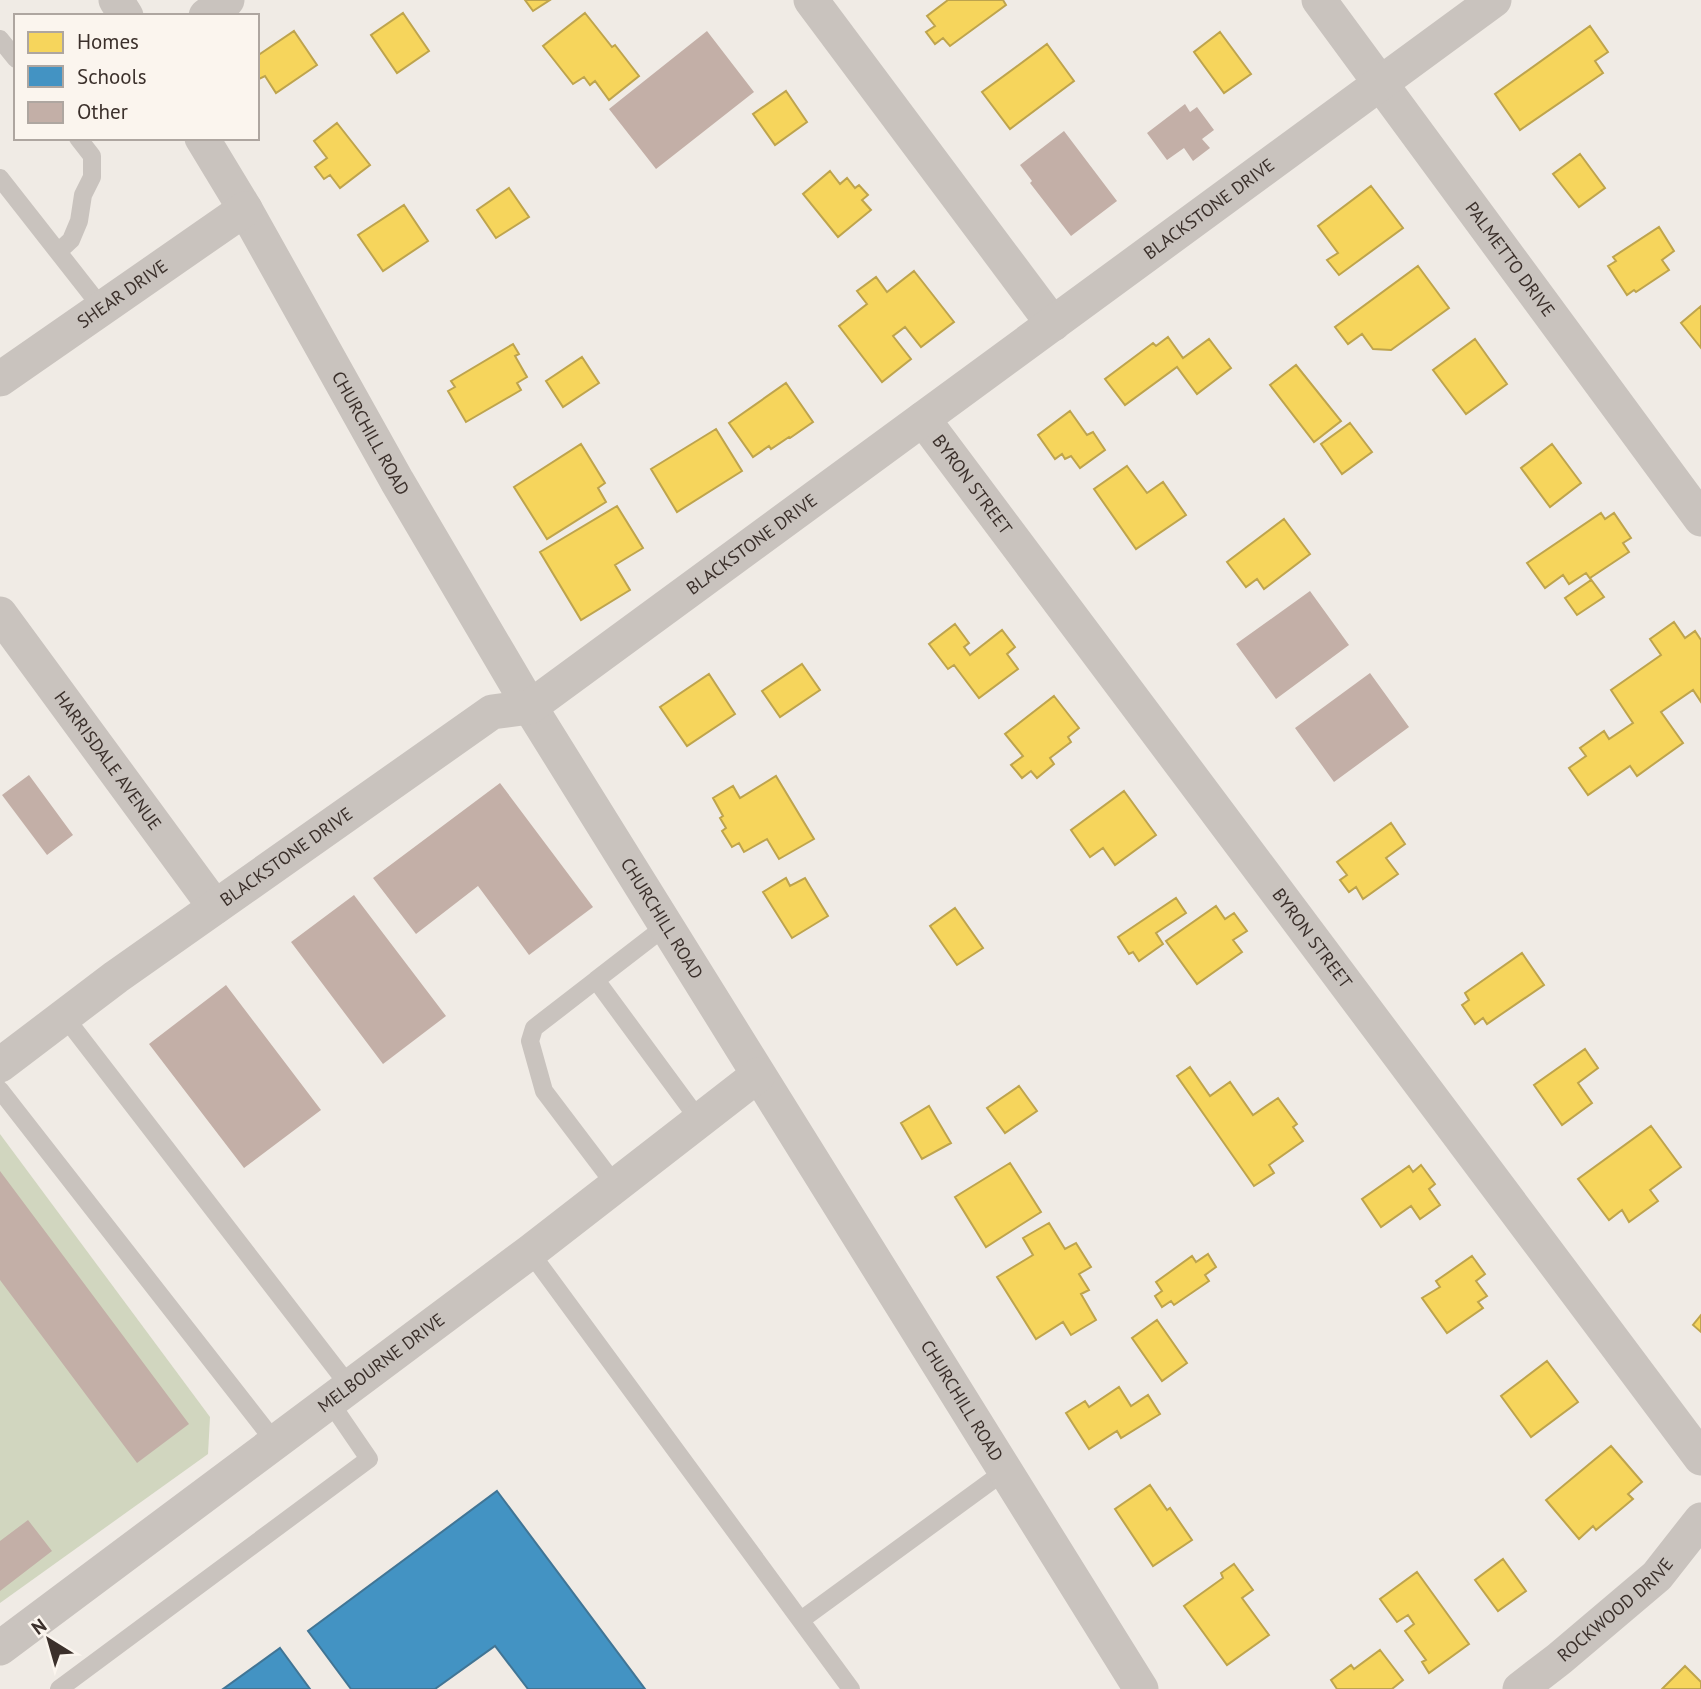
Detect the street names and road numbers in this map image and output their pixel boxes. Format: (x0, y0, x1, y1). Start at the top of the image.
street label: BLACKSTONE DRIVE (1139, 153, 1279, 264)
street label: PALMETTO DRIVE (1460, 197, 1560, 321)
street label: SHEAR DRIVE (72, 254, 172, 333)
street label: CHURCHILL ROAD (327, 367, 415, 499)
street label: BYRON STREET (928, 430, 1018, 539)
street label: BLACKSTONE DRIVE (682, 488, 821, 599)
street label: HARRISDALE AVENUE (49, 686, 167, 835)
street label: BLACKSTONE DRIVE (215, 802, 357, 911)
street label: CHURCHILL ROAD (616, 853, 708, 983)
street label: BYRON STREET (1267, 884, 1357, 993)
street label: MELBOURNE DRIVE (313, 1308, 449, 1418)
street label: CHURCHILL ROAD (916, 1336, 1008, 1465)
street label: ROCKWOOD DRIVE (1552, 1553, 1678, 1667)

